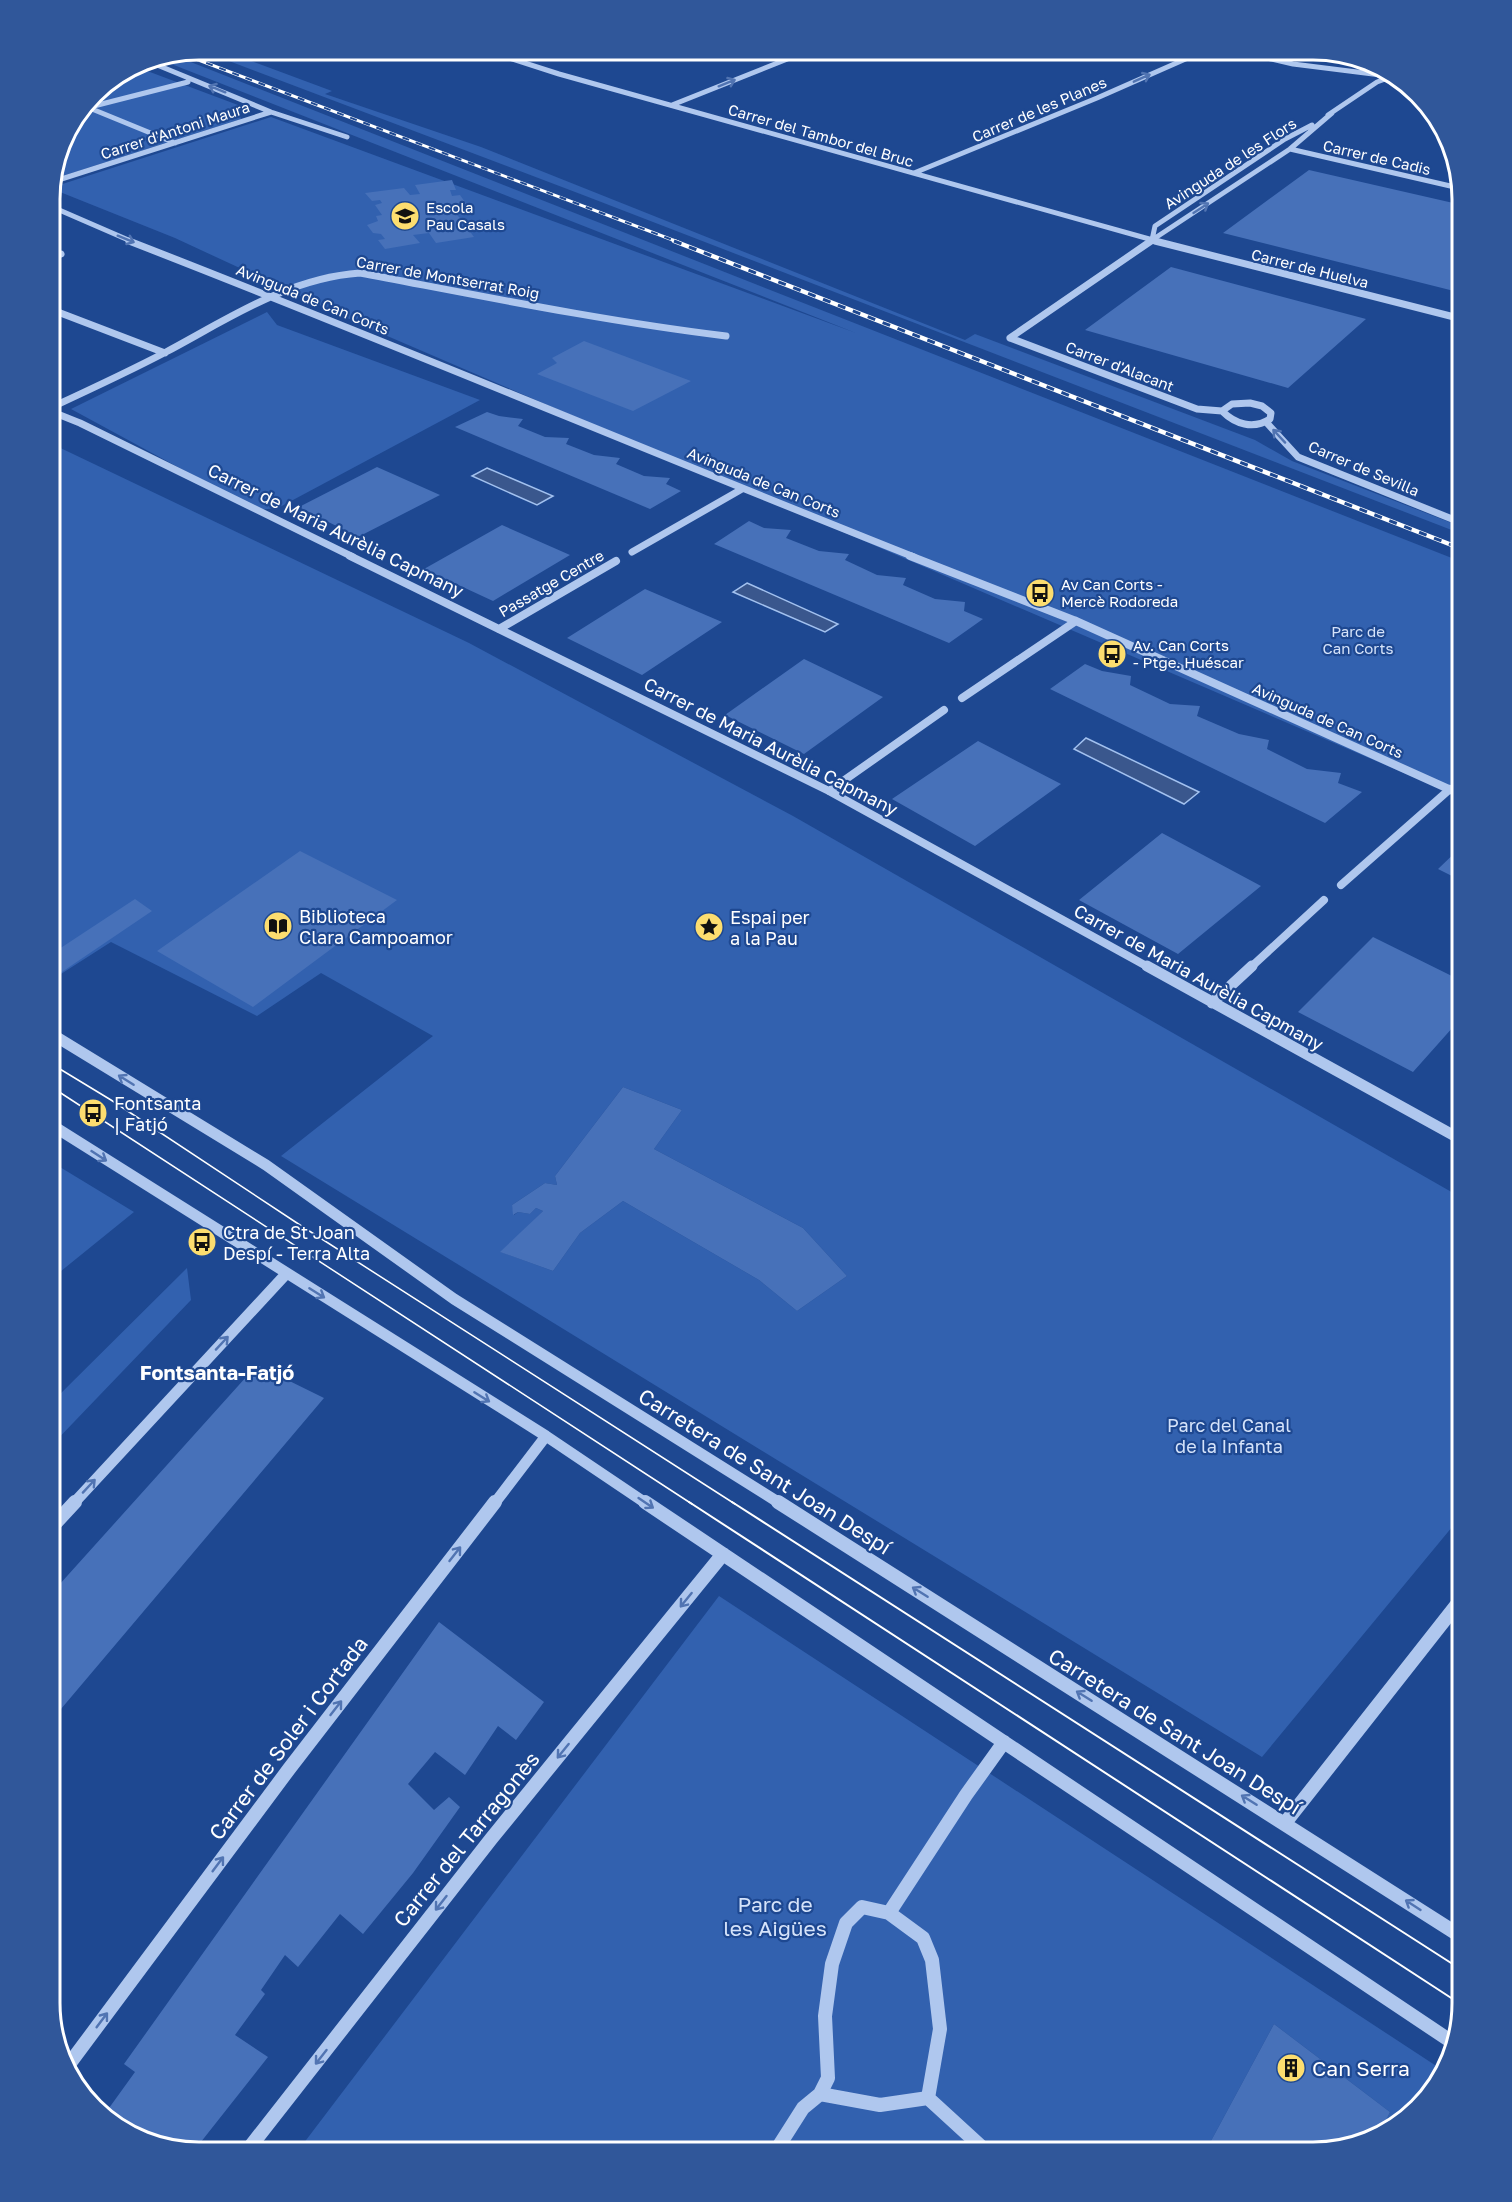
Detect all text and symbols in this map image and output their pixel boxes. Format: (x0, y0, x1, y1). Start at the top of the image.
one-way arrow (1133, 72, 1151, 84)
street label: Carrer de les Planes (969, 73, 1109, 145)
one-way arrow (717, 77, 735, 88)
one-way arrow (208, 83, 226, 94)
street label: Carrer d'Antoni Maura (98, 97, 252, 163)
street label: Carrer del Tambor del Bruc (726, 100, 916, 170)
street label: Avinguda de les Flors (1161, 114, 1299, 212)
street label: Carrer de Cadis (1321, 136, 1433, 178)
place label: Escola Pau Casals (426, 198, 505, 233)
school or university icon: Escola Pau Casals (389, 200, 421, 232)
one-way arrow (1192, 201, 1209, 213)
one-way arrow (116, 234, 134, 245)
street label: Carrer de Huelva (1249, 245, 1371, 291)
street label: Carrer de Montserrat Roig (355, 252, 541, 302)
street label: Avinguda de Can Corts (234, 260, 392, 338)
street label: Carrer d'Alacant (1063, 337, 1177, 395)
one-way arrow (1272, 428, 1286, 443)
street label: Carrer de Sevilla (1306, 437, 1422, 499)
street label: Avinguda de Can Corts (685, 443, 843, 521)
street label: Carrer de Maria Aurèlia Capmany (204, 458, 468, 602)
street label: Passatge Centre (495, 545, 607, 620)
place label: Av Can Corts - Mercè Rodoreda (1061, 575, 1178, 610)
bus stop icon: Av Can Corts - Mercè Rodoreda (1024, 577, 1056, 609)
park label: Parc de Can Corts (1323, 622, 1394, 657)
place label: Av. Can Corts - Ptge. Huéscar (1133, 636, 1244, 671)
bus stop icon: Av. Can Corts - Ptge. Huéscar (1096, 638, 1128, 670)
street label: Carrer de Maria Aurèlia Capmany (640, 672, 902, 820)
street label: Avinguda de Can Corts (1250, 679, 1406, 761)
street label: Carrer de Maria Aurèlia Capmany (1070, 899, 1328, 1055)
place label: Biblioteca Clara Campoamor (299, 905, 453, 948)
place label: Espai per a la Pau (730, 906, 810, 949)
library icon: Biblioteca Clara Campoamor (262, 910, 294, 942)
place icon: Espai per a la Pau (693, 911, 725, 943)
one-way arrow (118, 1073, 135, 1085)
place label: Fontsanta | Fatjó (114, 1092, 201, 1135)
bus stop icon: Fontsanta | Fatjó (77, 1097, 109, 1129)
one-way arrow (90, 1150, 107, 1162)
place label: Ctra de St Joan Despí - Terra Alta (223, 1221, 370, 1264)
bus stop icon: Ctra de St Joan Despí - Terra Alta (186, 1226, 218, 1258)
one-way arrow (308, 1288, 325, 1300)
one-way arrow (215, 1336, 229, 1351)
district label: Fontsanta-Fatjó (140, 1360, 294, 1384)
street label: Carretera de Sant Joan Despí (634, 1382, 897, 1560)
one-way arrow (474, 1390, 491, 1403)
park label: Parc del Canal de la Infanta (1167, 1414, 1291, 1457)
one-way arrow (82, 1479, 96, 1494)
one-way arrow (637, 1497, 654, 1509)
one-way arrow (448, 1546, 461, 1562)
one-way arrow (911, 1585, 928, 1598)
one-way arrow (679, 1592, 693, 1607)
street label: Carrer de Soler i Cortada (203, 1631, 373, 1845)
street label: Carretera de Sant Joan Despí (1044, 1642, 1307, 1820)
one-way arrow (1076, 1690, 1093, 1702)
one-way arrow (329, 1701, 342, 1717)
one-way arrow (556, 1743, 569, 1759)
street label: Carrer del Tarragonès (387, 1746, 545, 1932)
one-way arrow (1241, 1794, 1258, 1806)
one-way arrow (211, 1856, 224, 1872)
park label: Parc de les Aigües (723, 1891, 827, 1941)
one-way arrow (434, 1895, 447, 1911)
one-way arrow (1405, 1899, 1422, 1911)
one-way arrow (95, 2013, 108, 2029)
one-way arrow (314, 2048, 327, 2064)
building icon: Can Serra (1275, 2052, 1307, 2084)
place label: Can Serra (1312, 2055, 1410, 2081)

